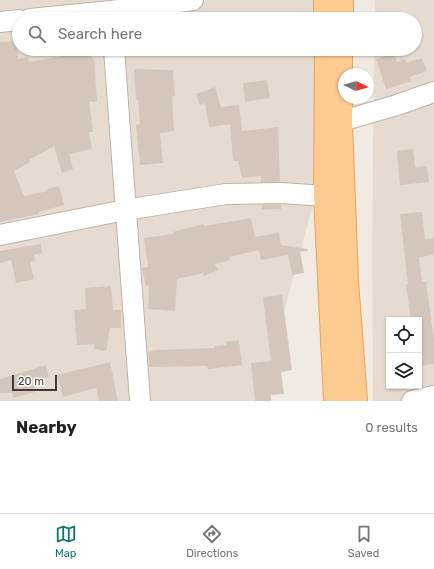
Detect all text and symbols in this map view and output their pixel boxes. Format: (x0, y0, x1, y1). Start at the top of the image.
search box (12, 12, 422, 56)
icon: search (26, 23, 48, 45)
text: Search here (58, 25, 142, 43)
north arrow (338, 68, 374, 104)
map controls (386, 317, 422, 389)
button: locate (386, 317, 422, 353)
button: layers (386, 353, 422, 389)
scale bar (12, 373, 57, 392)
text: 20 m (18, 375, 44, 388)
text: Nearby (16, 417, 77, 437)
text: 0 results (365, 420, 418, 435)
tab: Map (55, 523, 77, 560)
tab: Directions (186, 523, 238, 560)
tab: Saved (348, 523, 379, 560)

